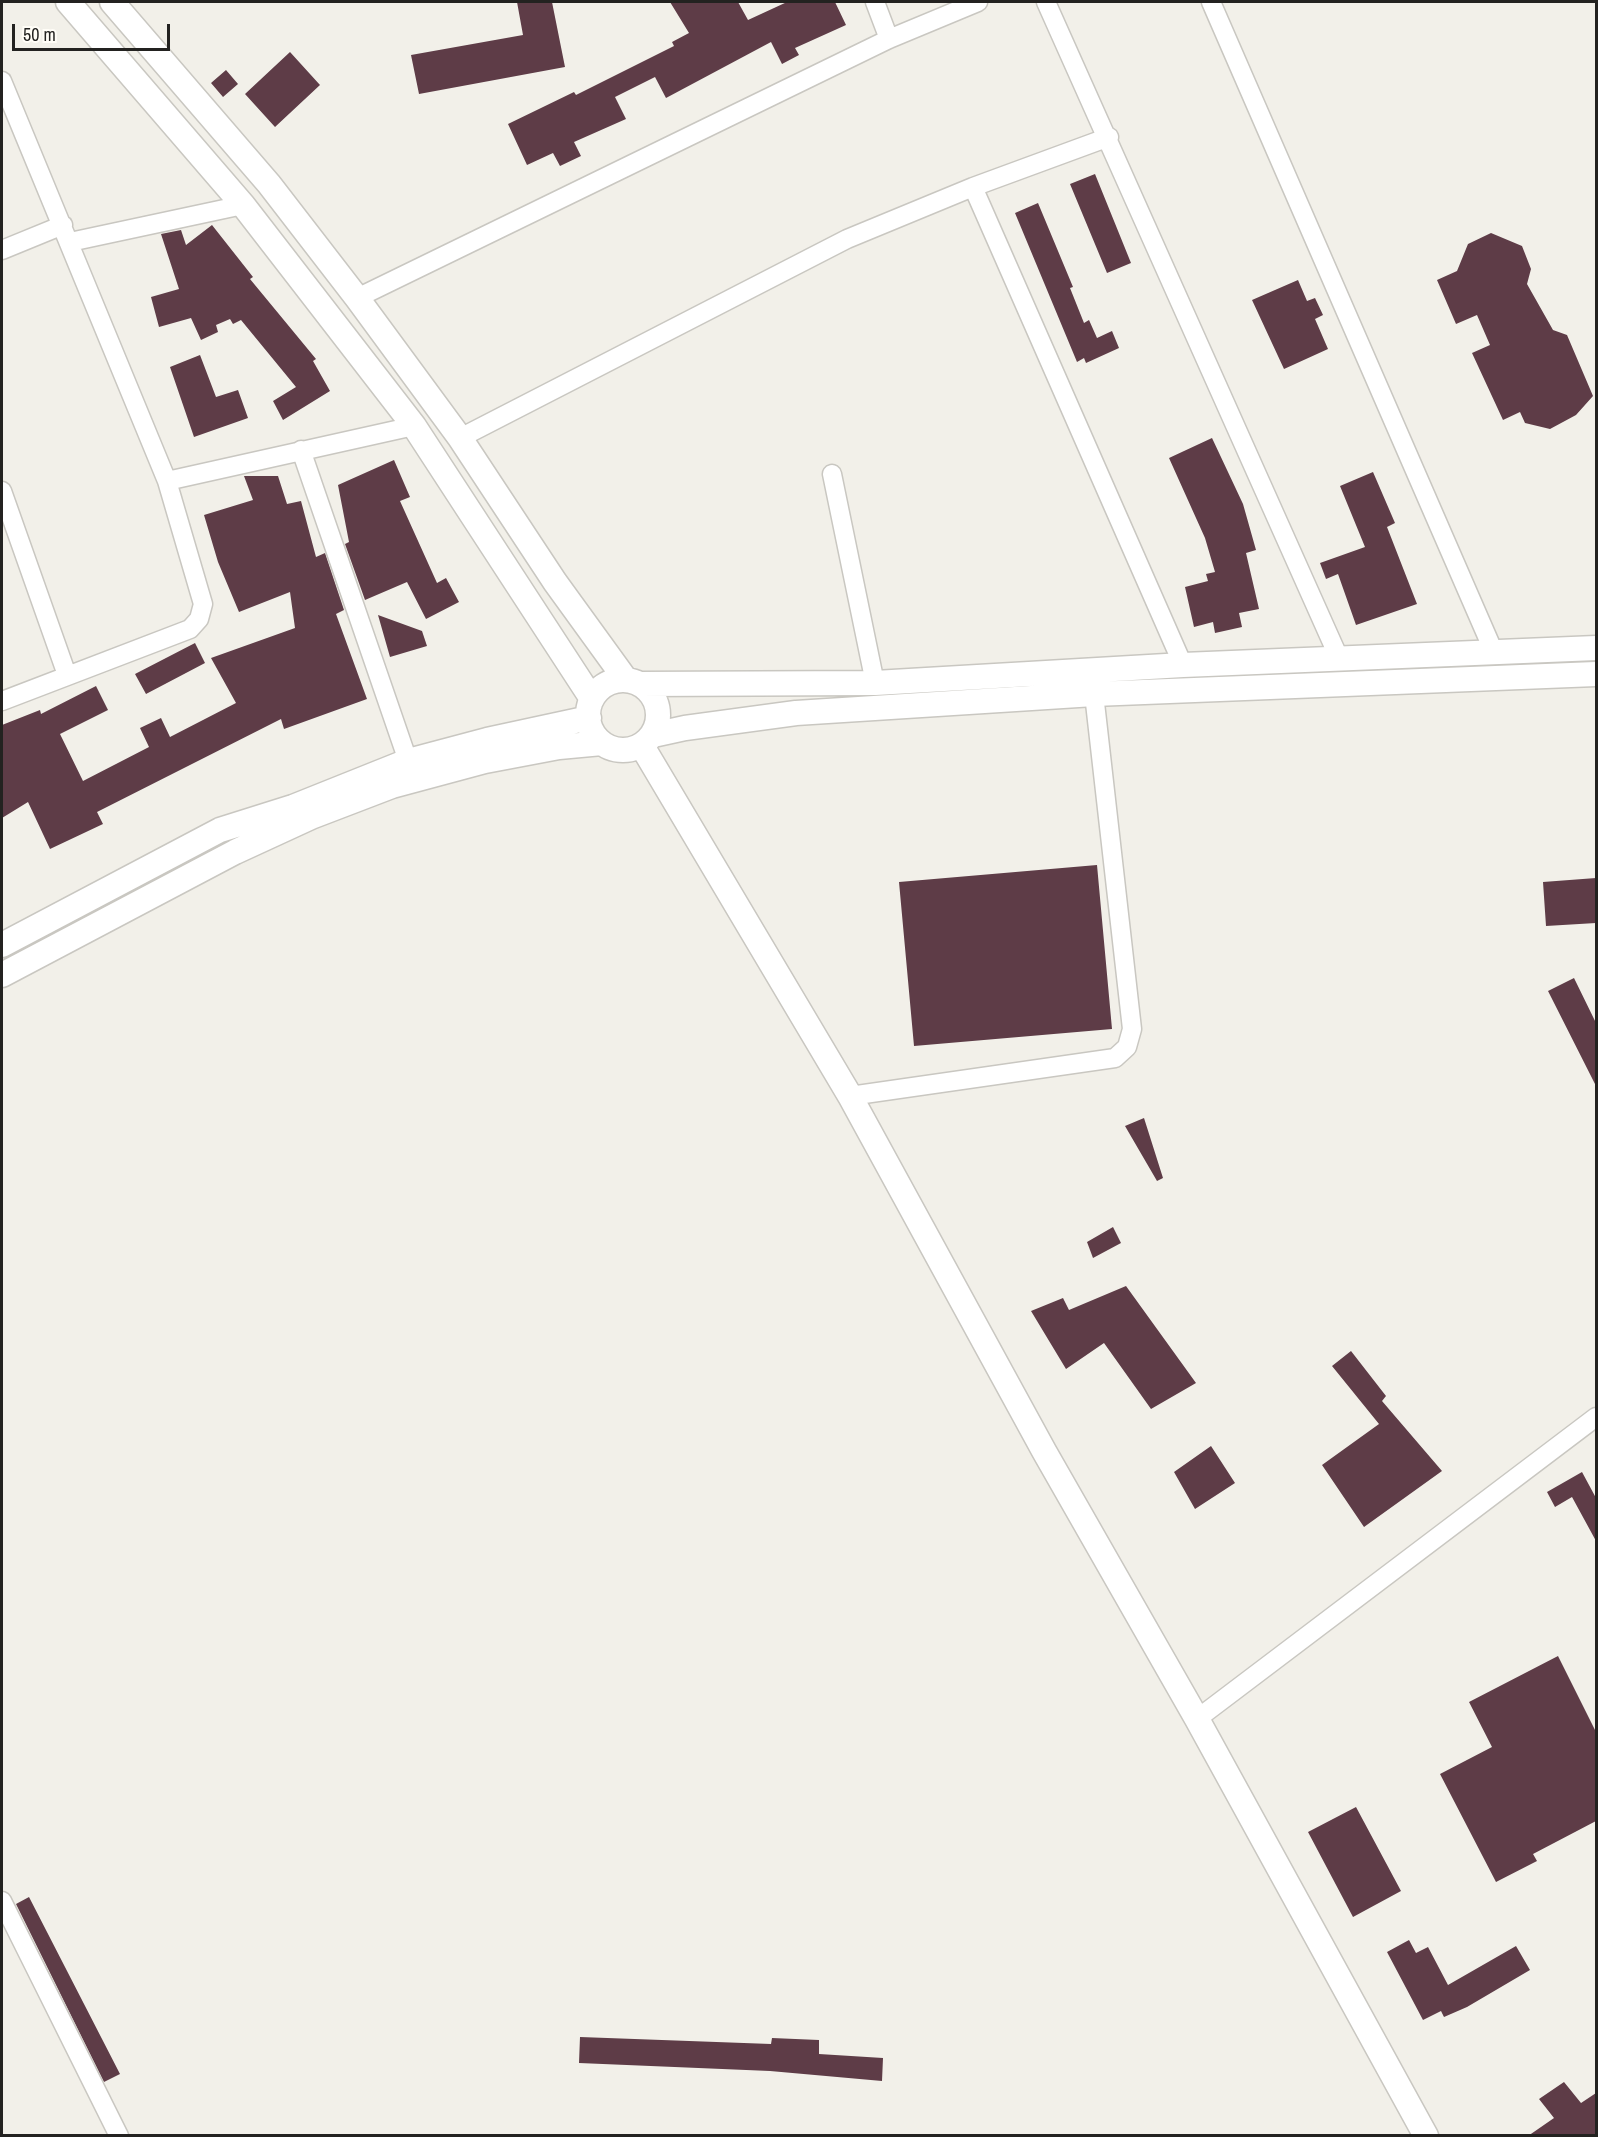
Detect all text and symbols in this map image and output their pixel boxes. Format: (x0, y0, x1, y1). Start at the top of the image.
scale bar (15, 12, 172, 50)
text: 50 m (23, 22, 56, 47)

